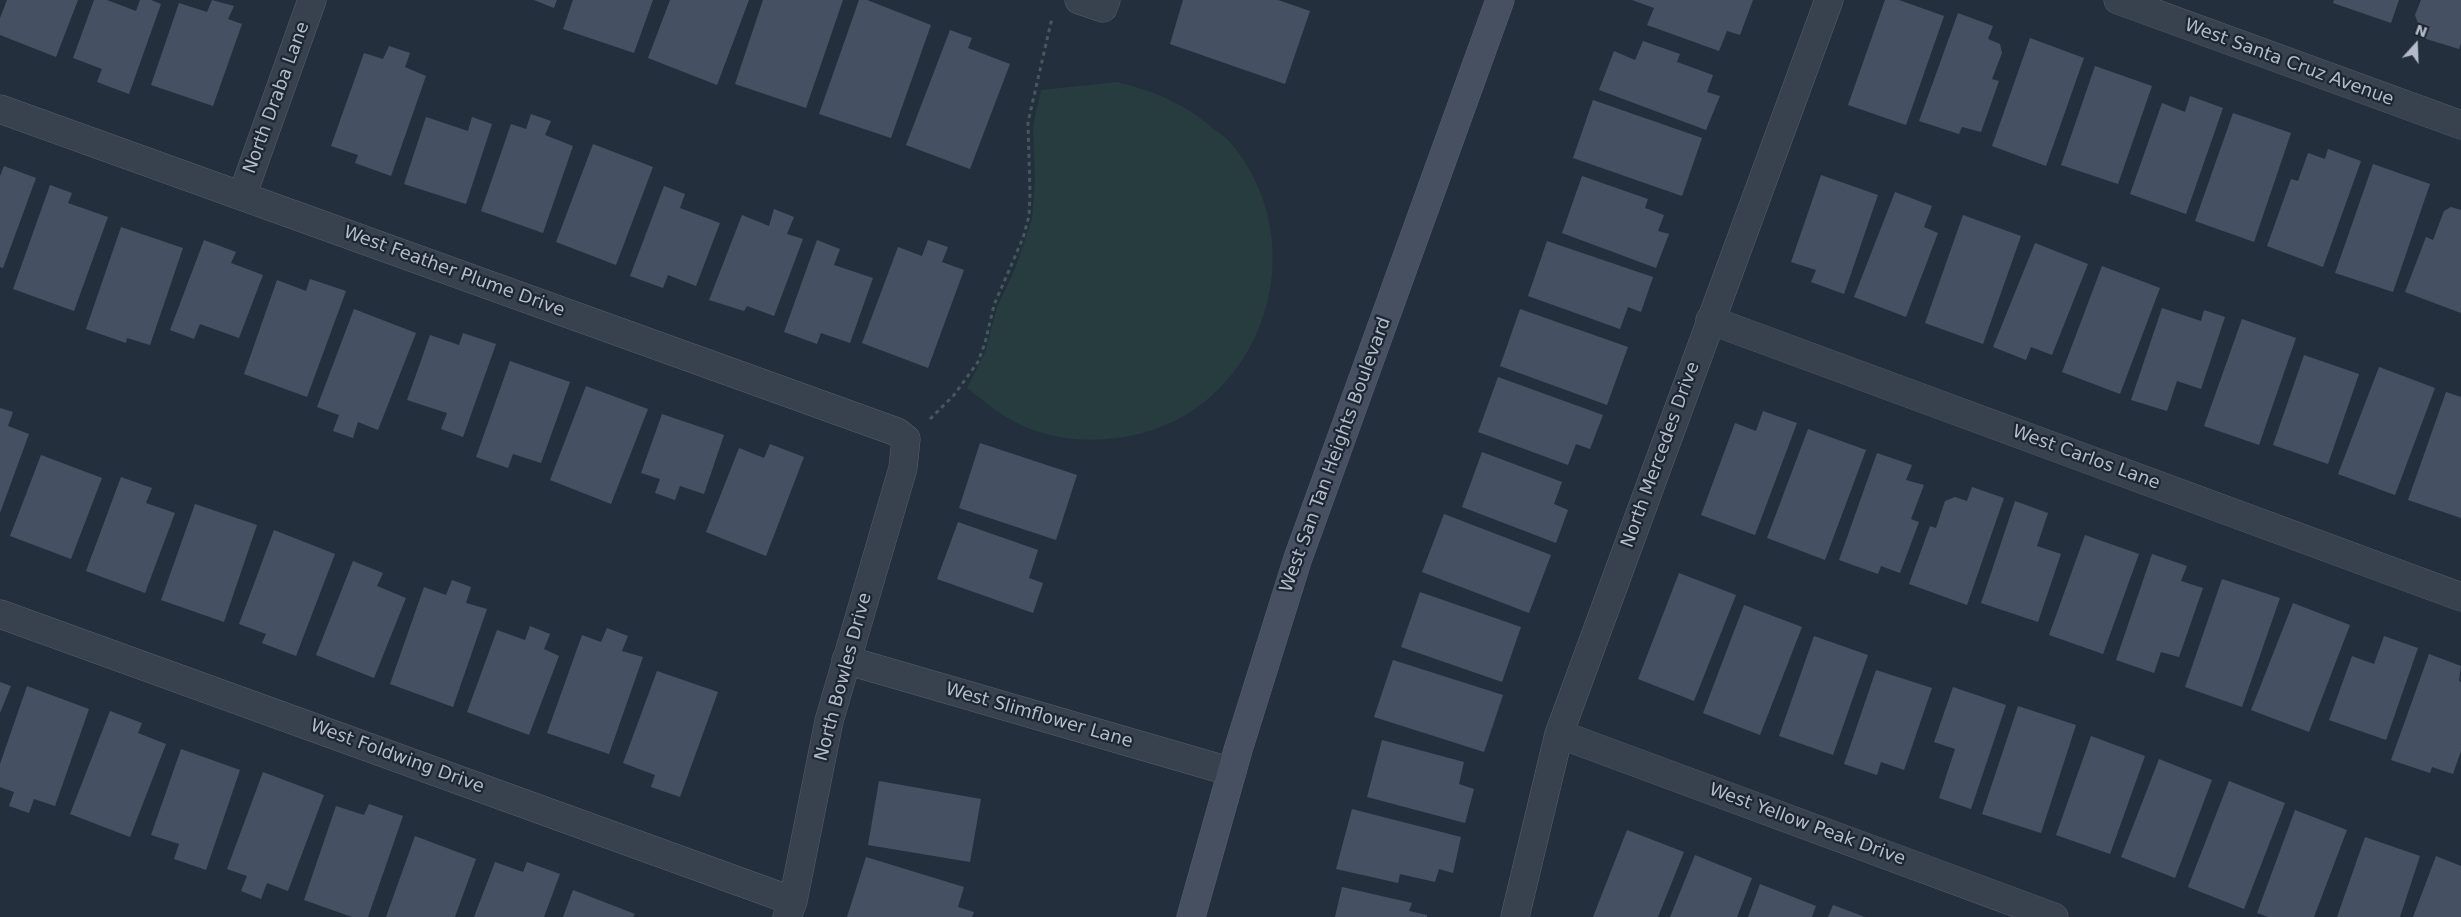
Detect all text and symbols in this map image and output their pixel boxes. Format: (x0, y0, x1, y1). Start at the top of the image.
street label: West Santa Cruz Avenue (2181, 15, 2397, 111)
street label: North Draba Lane (239, 19, 315, 177)
north arrow (2391, 20, 2441, 70)
text: N (2413, 21, 2429, 40)
street label: West Feather Plume Drive (341, 222, 567, 322)
street label: West San Tan Heights Boulevard (1276, 314, 1396, 596)
street label: North Mercedes Drive (1617, 359, 1705, 551)
street label: West Carlos Lane (2009, 421, 2163, 495)
street label: North Bowles Drive (811, 591, 877, 763)
street label: West Slimflower Lane (943, 679, 1135, 753)
street label: West Foldwing Drive (307, 715, 487, 799)
street label: West Yellow Peak Drive (1706, 779, 1908, 871)

